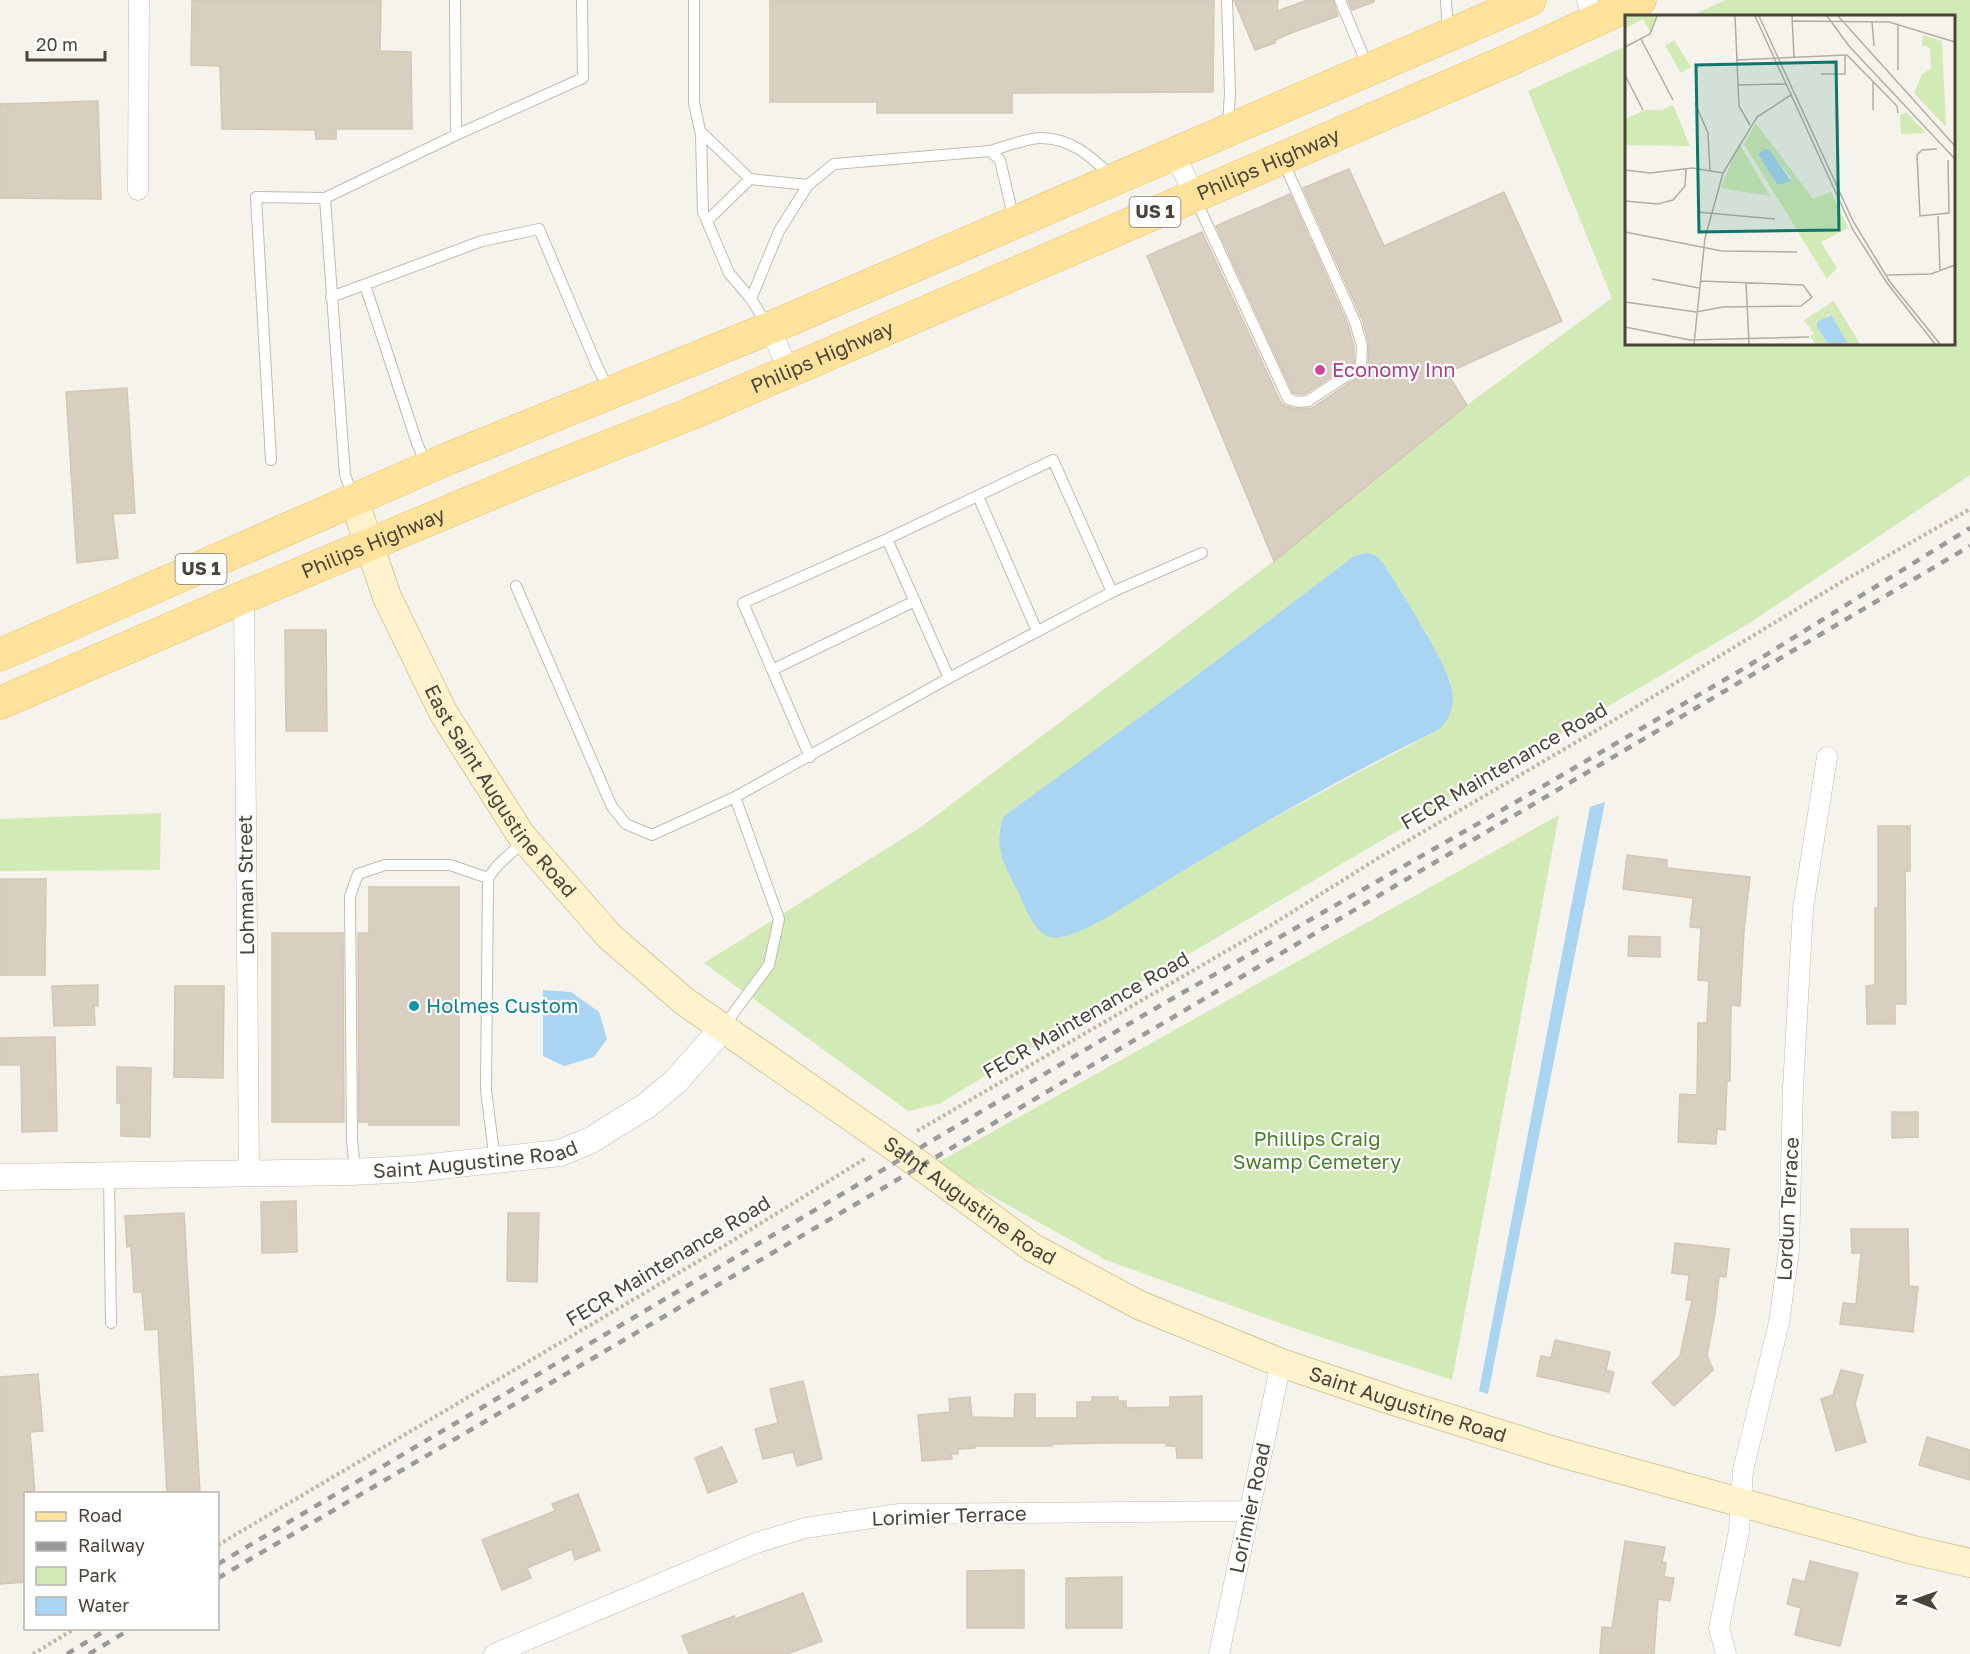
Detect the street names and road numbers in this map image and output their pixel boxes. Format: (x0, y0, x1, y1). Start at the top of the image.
street label: Philips Highway (1193, 122, 1343, 205)
road number: US 1 (1130, 197, 1180, 227)
street label: Philips Highway (746, 315, 897, 397)
street label: Philips Highway (297, 501, 448, 583)
road number: US 1 (176, 554, 226, 584)
street label: East Saint Augustine Road (420, 680, 582, 901)
street label: FECR Maintenance Road (1396, 696, 1611, 834)
street label: Lohman Street (232, 814, 258, 956)
street label: FECR Maintenance Road (978, 945, 1193, 1083)
street label: Saint Augustine Road (880, 1130, 1060, 1269)
street label: Saint Augustine Road (372, 1134, 581, 1182)
street label: Lordun Terrace (1771, 1136, 1803, 1281)
street label: FECR Maintenance Road (561, 1190, 774, 1331)
street label: Saint Augustine Road (1306, 1360, 1510, 1447)
street label: Lorimier Road (1223, 1440, 1275, 1575)
street label: Lorimier Terrace (871, 1500, 1027, 1530)

